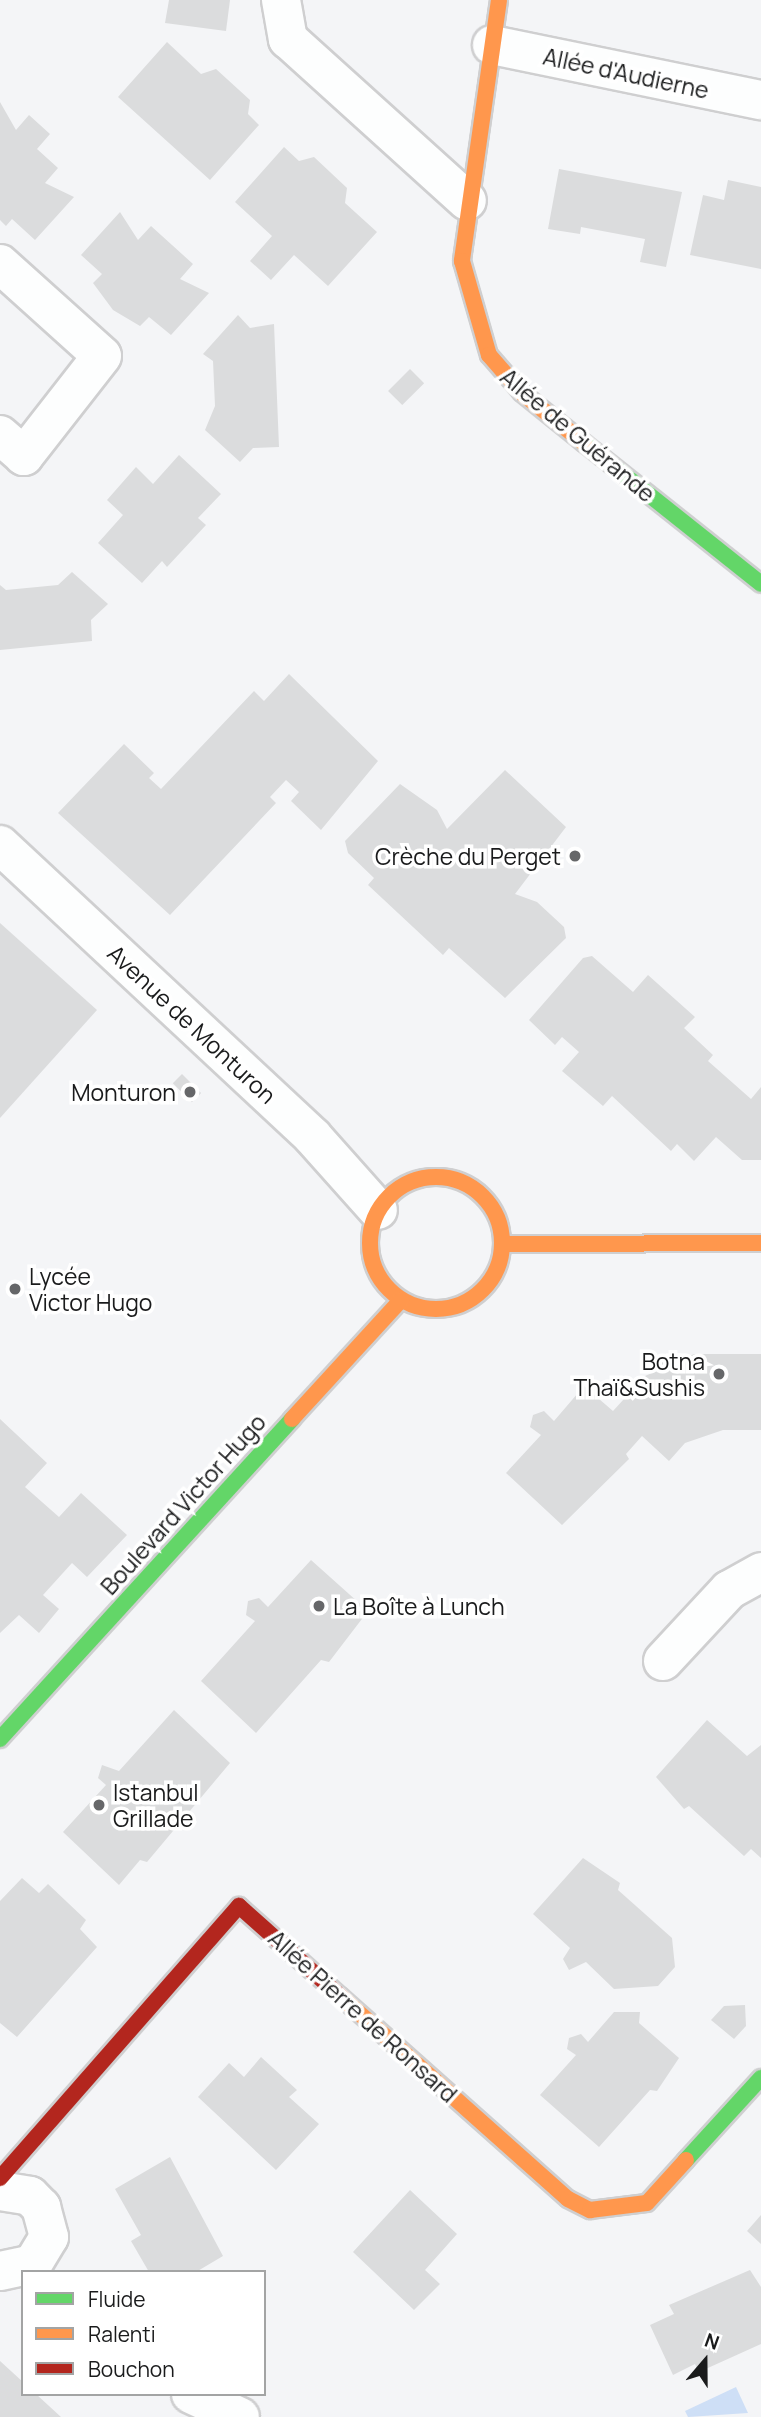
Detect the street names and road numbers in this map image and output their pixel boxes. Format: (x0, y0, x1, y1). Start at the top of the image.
street label: Allée d'Audierne (541, 42, 711, 104)
street label: Allée de Guérande (495, 362, 661, 508)
street label: Avenue de Monturon (102, 939, 282, 1109)
street label: Boulevard Victor Hugo (95, 1408, 271, 1600)
street label: Allée Pierre de Ronsard (263, 1924, 463, 2108)

